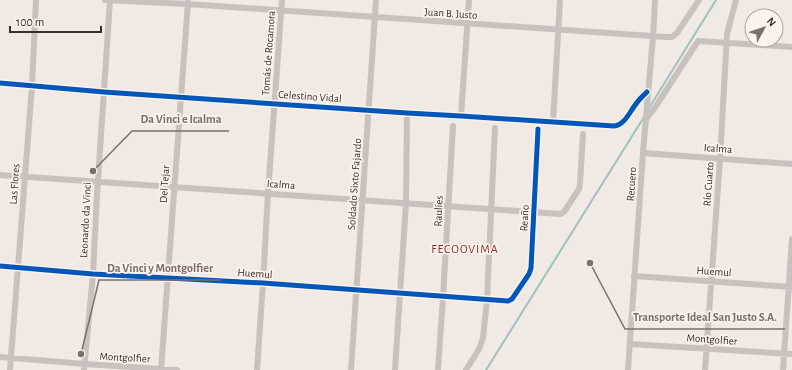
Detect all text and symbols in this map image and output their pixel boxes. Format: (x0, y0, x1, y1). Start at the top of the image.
street label: Juan B. Justo (424, 6, 478, 21)
scale bar (10, 8, 101, 34)
north arrow (744, 8, 784, 48)
street label: Tomás de Rocamora (260, 10, 277, 96)
text: N (765, 15, 778, 28)
text: 100 m (16, 16, 44, 28)
street label: Celestino Vidal (278, 89, 342, 104)
callout: Da Vinci e Icalma (132, 107, 229, 131)
text: Da Vinci e Icalma (140, 113, 222, 125)
street label: Soldado Sixto Fajardo (346, 138, 363, 230)
street label: Icalma (703, 142, 733, 155)
street label: Río Cuarto (701, 161, 716, 207)
street label: Las Flores (8, 163, 21, 205)
street label: Del Tejar (158, 164, 171, 203)
street label: Recuero (625, 166, 638, 202)
street label: Icalma (266, 178, 296, 191)
street label: Leonardo da Vinci (78, 182, 93, 258)
street label: Raulíes (432, 195, 445, 227)
street label: Reaño (518, 204, 531, 232)
district label: FECOOVIMA (431, 243, 499, 255)
callout: Da Vinci y Montgolfier (99, 256, 221, 280)
text: Da Vinci y Montgolfier (107, 262, 214, 275)
street label: Huemul (696, 265, 732, 278)
street label: Huemul (237, 267, 273, 280)
callout: Transporte Ideal San Justo S.A. (625, 305, 785, 329)
text: Transporte Ideal San Justo S.A. (633, 311, 777, 323)
street label: Montgolfier (686, 332, 738, 347)
street label: Montgolfier (99, 351, 151, 364)

